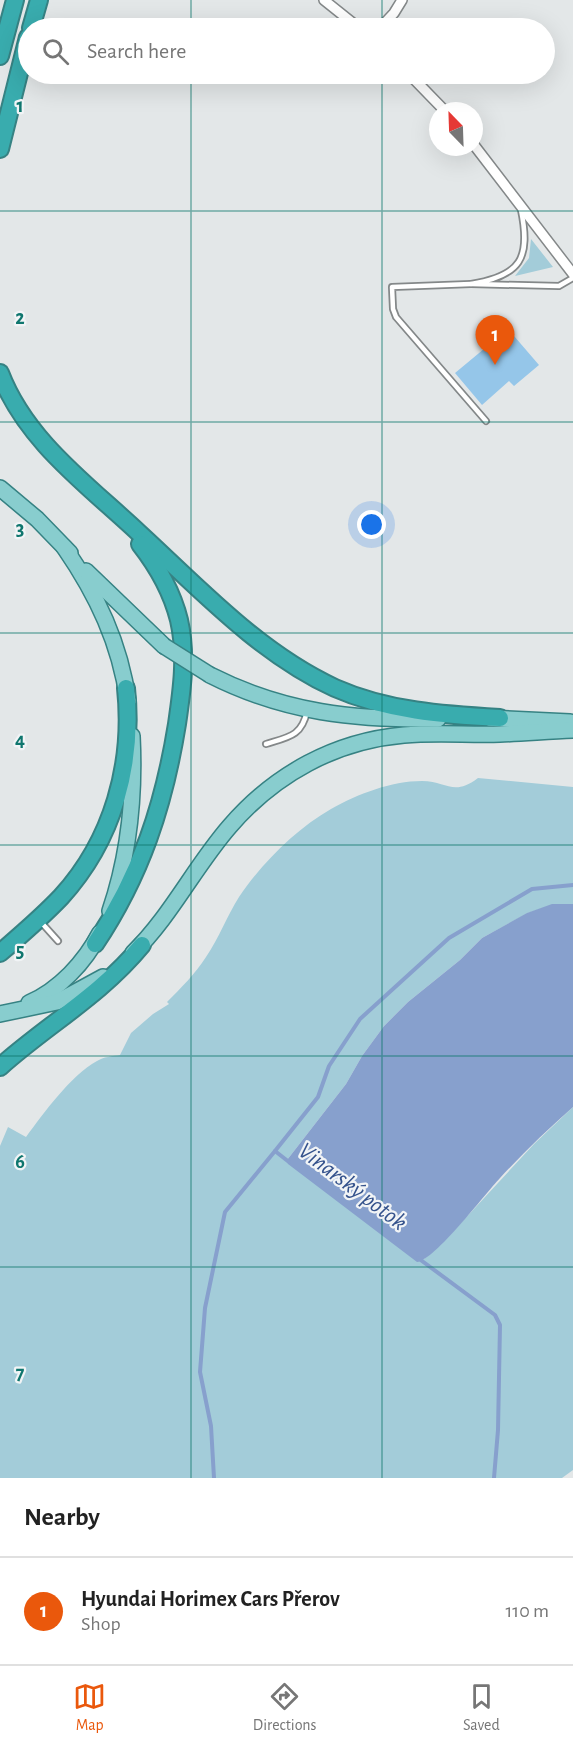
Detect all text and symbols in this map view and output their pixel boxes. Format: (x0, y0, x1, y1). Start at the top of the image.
search box (18, 18, 555, 84)
icon: search (39, 35, 72, 68)
text: Search here (87, 40, 186, 62)
text: 1 (16, 96, 24, 116)
north arrow (429, 102, 483, 156)
text: 2 (15, 308, 25, 328)
pin: 1 (476, 316, 514, 365)
your location (357, 510, 386, 539)
text: 3 (16, 519, 24, 539)
text: 4 (15, 730, 25, 750)
text: 5 (16, 941, 24, 961)
water label: Vinarský potok (294, 1139, 411, 1235)
text: 6 (15, 1152, 25, 1172)
text: 7 (16, 1363, 25, 1383)
text: Nearby (24, 1504, 100, 1530)
text: Hyundai Horimex Cars Přerov (81, 1588, 340, 1610)
text: 1 (40, 1601, 47, 1621)
text: 110 m (505, 1601, 549, 1621)
text: Shop (81, 1614, 121, 1634)
tab: Map (73, 1680, 106, 1735)
tab: Directions (253, 1680, 317, 1735)
tab: Saved (463, 1680, 500, 1735)

